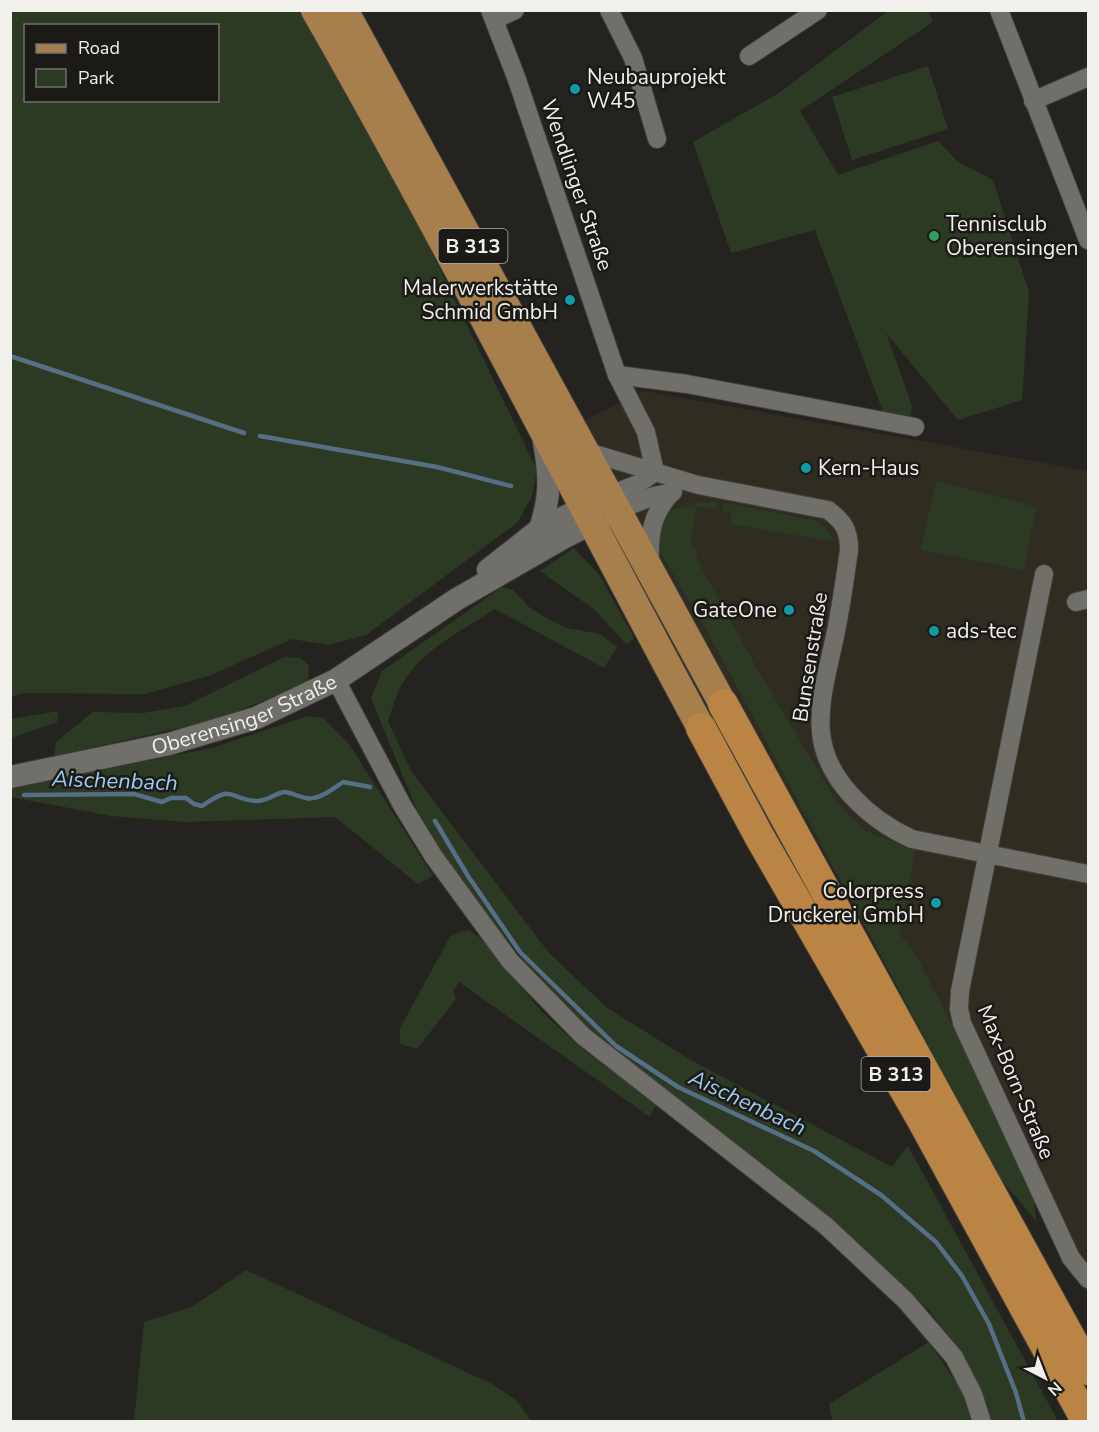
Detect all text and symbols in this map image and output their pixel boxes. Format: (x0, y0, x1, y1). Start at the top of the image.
legend (24, 24, 219, 102)
text: Road (78, 36, 120, 60)
place label: Neubauprojekt W45 (587, 63, 726, 115)
text: Park (78, 66, 115, 90)
marker: Neubauprojekt W45 (568, 82, 582, 96)
street label: Wendlinger Straße (535, 96, 619, 274)
place label: Tennisclub Oberensingen (946, 210, 1078, 262)
road number: B 313 (438, 229, 508, 263)
marker: Tennisclub Oberensingen (927, 229, 941, 243)
place label: Malerwerkstätte Schmid GmbH (403, 274, 558, 326)
marker: Malerwerkstätte Schmid GmbH (563, 293, 577, 307)
place label: Kern-Haus (818, 454, 919, 482)
marker: Kern-Haus (799, 461, 813, 475)
street label: Bunsenstraße (786, 590, 834, 724)
place label: GateOne (693, 596, 777, 624)
marker: GateOne (782, 603, 796, 617)
place label: ads-tec (946, 617, 1017, 645)
marker: ads-tec (927, 624, 941, 638)
street label: Oberensinger Straße (149, 668, 341, 761)
water label: Aischenbach (51, 764, 178, 798)
place label: Colorpress Druckerei GmbH (768, 877, 924, 929)
marker: Colorpress Druckerei GmbH (929, 896, 943, 910)
street label: Max-Born-Straße (971, 1001, 1061, 1163)
road number: B 313 (862, 1057, 930, 1091)
water label: Aischenbach (683, 1062, 811, 1143)
north arrow (1015, 1348, 1075, 1408)
text: N (1043, 1376, 1066, 1401)

